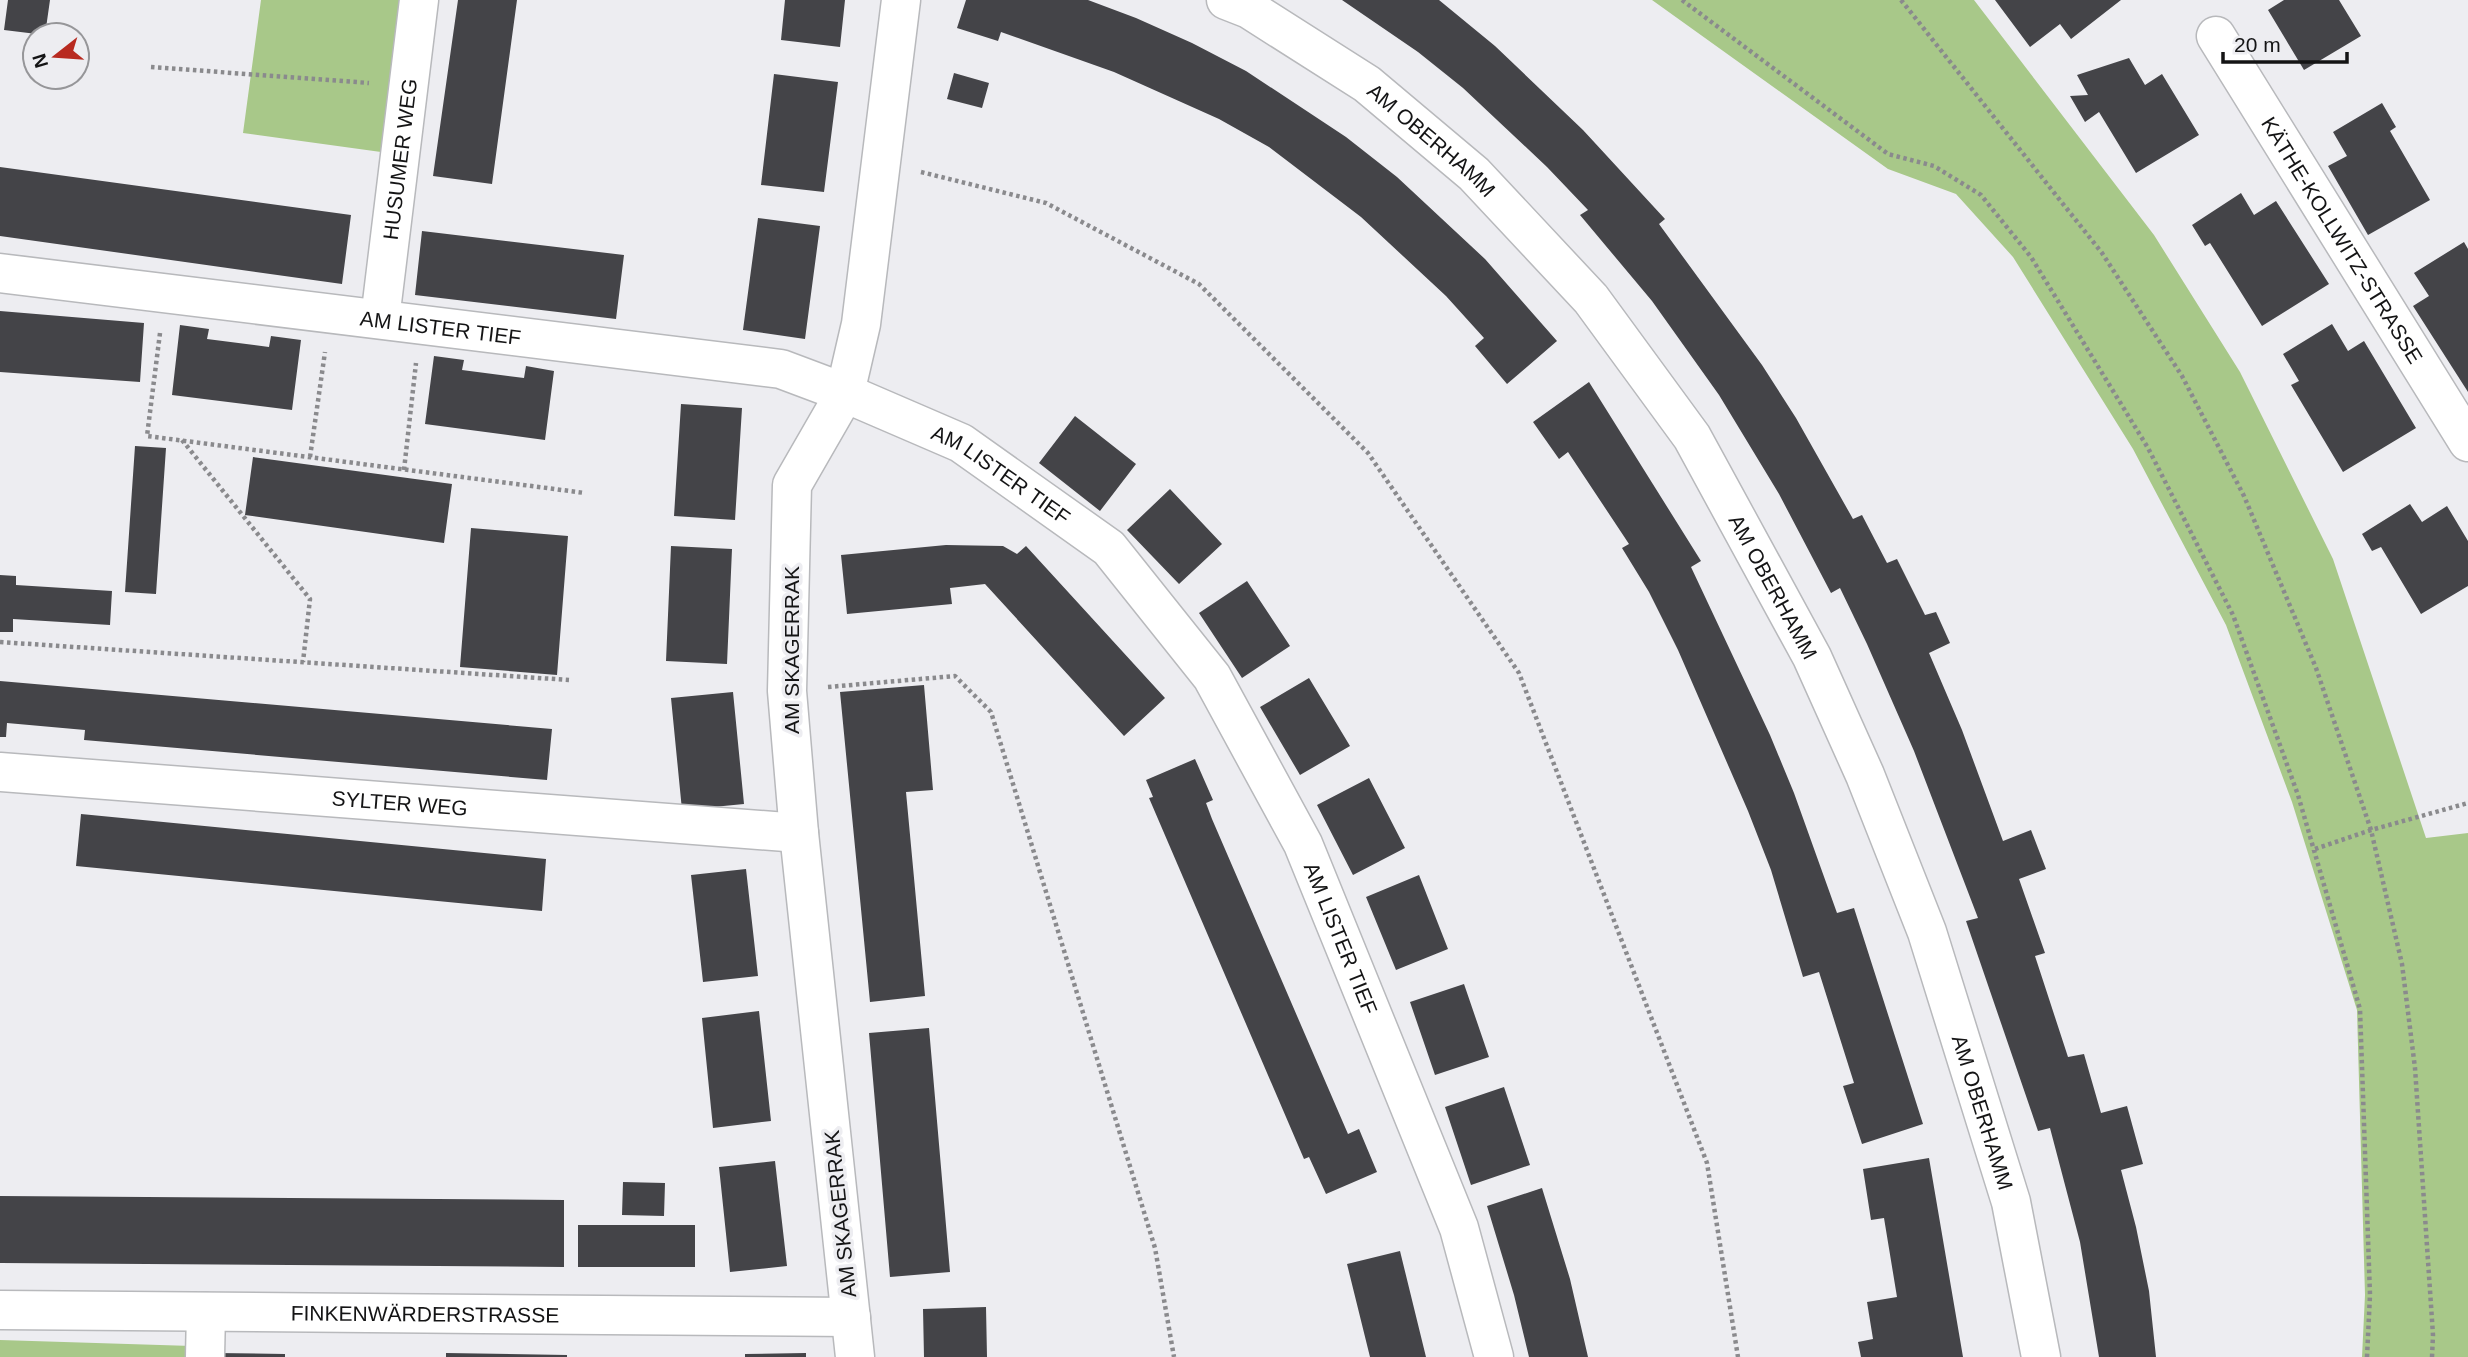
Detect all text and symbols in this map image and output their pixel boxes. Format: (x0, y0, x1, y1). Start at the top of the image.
north arrow (21, 21, 91, 91)
scale bar (2223, 21, 2347, 65)
text: 20 m (2234, 33, 2281, 56)
text: N (28, 51, 52, 70)
street label: HUSUMER WEG (378, 77, 421, 241)
street label: AM OBERHAMM (1363, 78, 1500, 201)
street label: KÄTHE-KOLLWITZ-STRASSE (2257, 113, 2428, 367)
street label: AM LISTER TIEF (359, 306, 522, 348)
street label: AM LISTER TIEF (928, 420, 1075, 528)
street label: AM OBERHAMM (1725, 510, 1822, 663)
street label: AM SKAGERRAK (780, 566, 803, 734)
street label: SYLTER WEG (331, 786, 469, 819)
street label: AM LISTER TIEF (1300, 859, 1382, 1018)
street label: AM OBERHAMM (1948, 1032, 2018, 1192)
street label: AM SKAGERRAK (820, 1129, 860, 1299)
street label: FINKENWÄRDERSTRASSE (291, 1301, 559, 1326)

